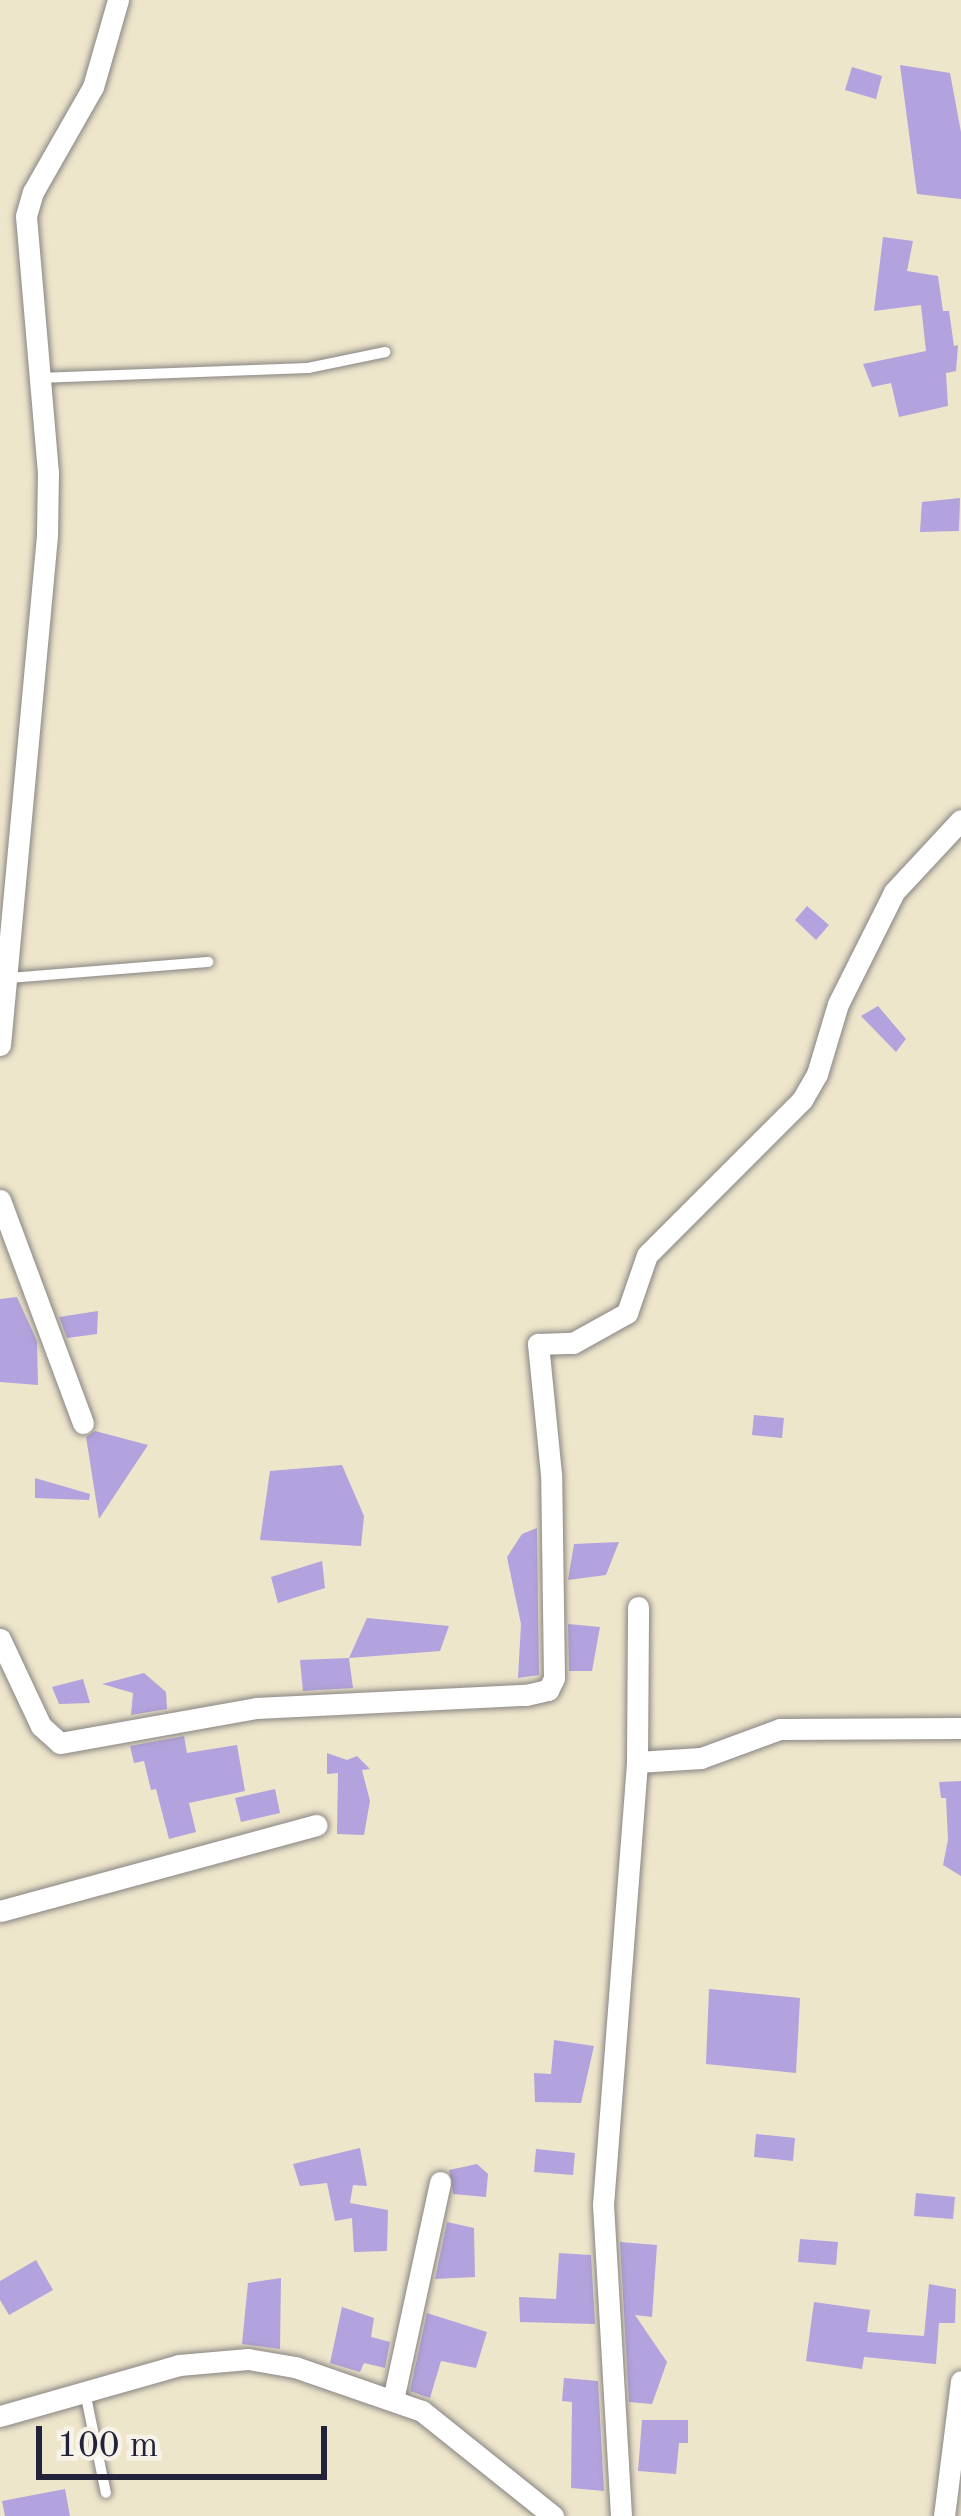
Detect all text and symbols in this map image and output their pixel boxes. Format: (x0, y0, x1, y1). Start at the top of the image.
scale bar (42, 2402, 333, 2476)
text: 100 m (57, 2429, 158, 2465)

